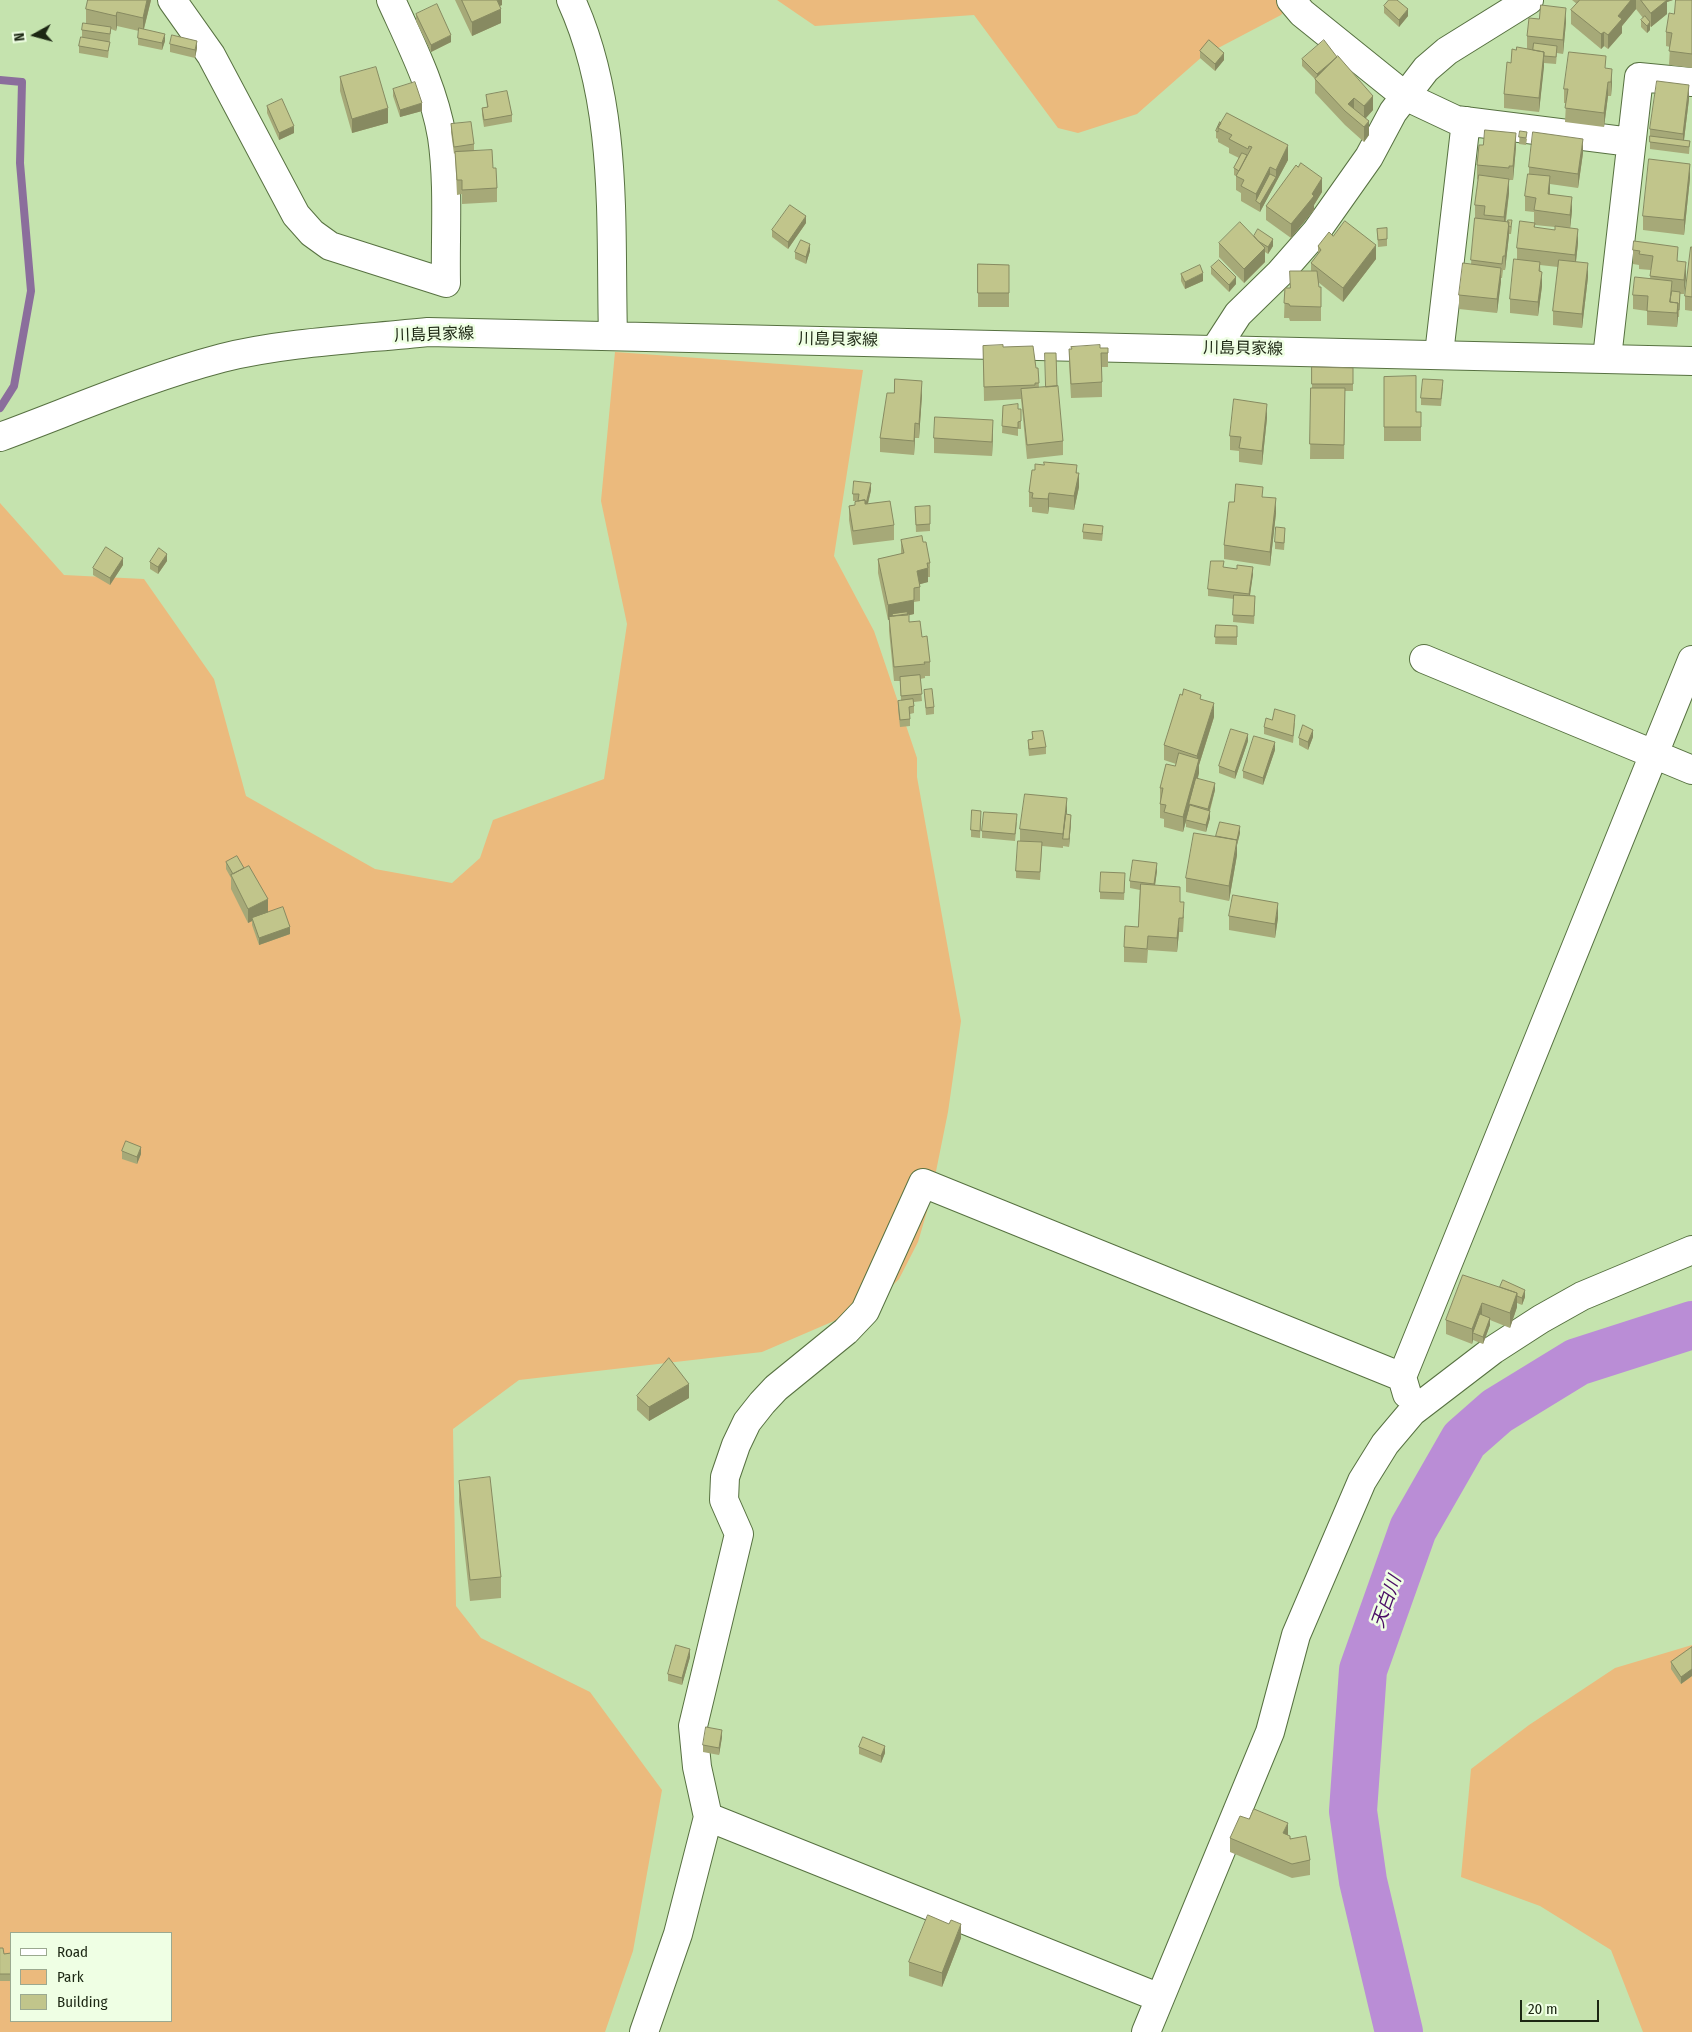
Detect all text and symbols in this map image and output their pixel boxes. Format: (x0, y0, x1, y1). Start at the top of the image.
north arrow (10, 10, 60, 60)
text: N (11, 32, 29, 42)
street label: 川島貝家線 (394, 324, 474, 346)
street label: 川島貝家線 (798, 330, 878, 350)
street label: 川島貝家線 (1203, 339, 1283, 359)
water label: 天白川 (1368, 1573, 1406, 1631)
legend (10, 1932, 172, 2022)
text: Road (57, 1943, 88, 1961)
text: Park (57, 1968, 84, 1986)
scale bar (1522, 1990, 1601, 2022)
text: Building (57, 1993, 108, 2011)
text: 20 m (1528, 2000, 1558, 2018)

